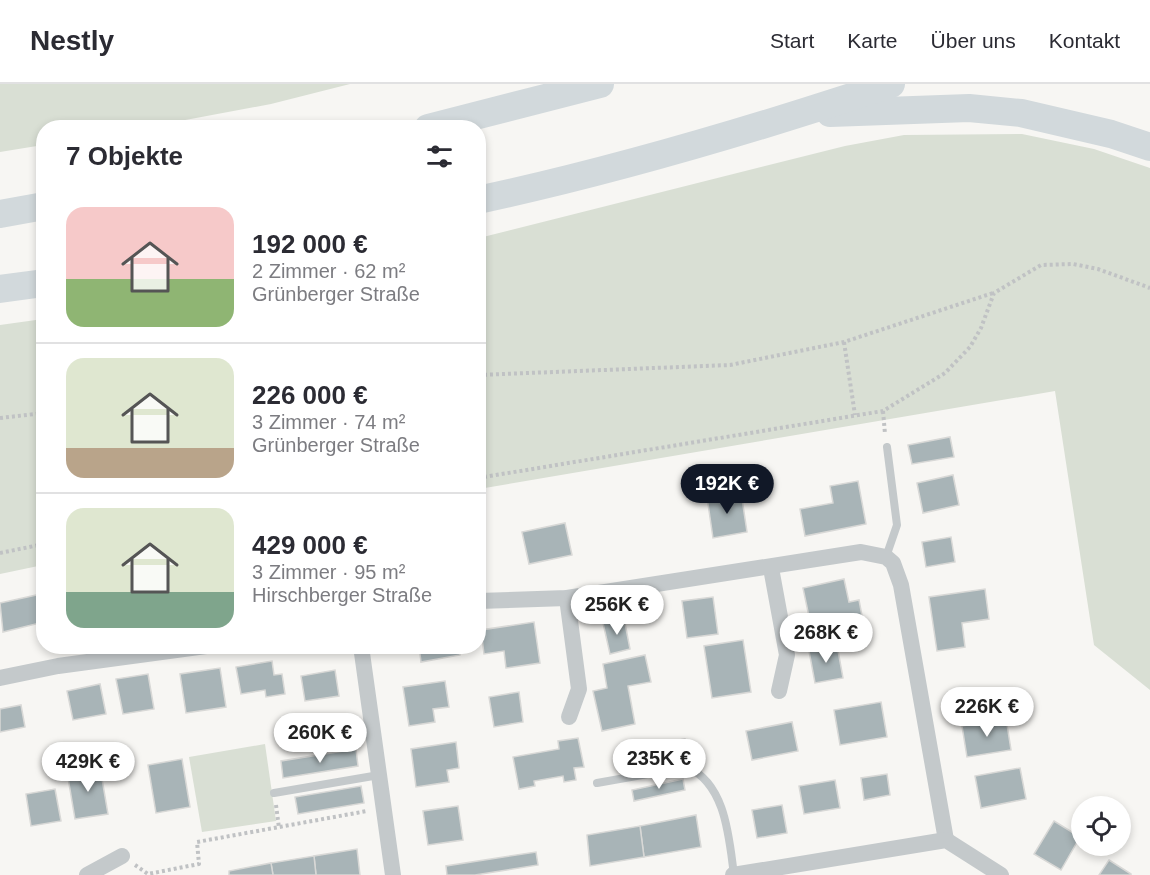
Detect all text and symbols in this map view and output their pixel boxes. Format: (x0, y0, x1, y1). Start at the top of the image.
text: Nestly (30, 25, 114, 56)
text: Start (770, 29, 814, 52)
text: Karte (847, 29, 898, 52)
text: Über uns (931, 29, 1016, 52)
text: Kontakt (1049, 29, 1120, 52)
icon: filters (423, 140, 456, 173)
text: 7 Objekte (66, 141, 183, 171)
text: 192 000 € (252, 229, 368, 259)
icon: home (114, 231, 186, 303)
text: 2 Zimmer · 62 m² (252, 260, 405, 282)
text: Grünberger Straße (252, 283, 420, 305)
text: 226 000 € (252, 380, 368, 410)
icon: home (114, 382, 186, 454)
text: 3 Zimmer · 74 m² (252, 411, 405, 433)
text: Grünberger Straße (252, 434, 420, 456)
pin: 192K € (678, 464, 776, 515)
text: 192K € (695, 472, 759, 494)
text: 429 000 € (252, 530, 368, 560)
icon: home (114, 532, 186, 604)
text: 3 Zimmer · 95 m² (252, 561, 405, 583)
text: Hirschberger Straße (252, 584, 432, 606)
pin: 256K € (568, 585, 666, 636)
text: 256K € (585, 593, 649, 615)
pin: 268K € (777, 613, 875, 664)
text: 268K € (794, 621, 858, 643)
pin: 226K € (938, 687, 1036, 738)
text: 226K € (955, 695, 1019, 717)
pin: 260K € (271, 713, 369, 764)
text: 260K € (288, 721, 352, 743)
pin: 235K € (610, 739, 708, 790)
pin: 429K € (39, 742, 137, 793)
text: 235K € (627, 747, 691, 769)
text: 429K € (56, 750, 120, 772)
map controls (1071, 796, 1131, 856)
button: locate (1071, 796, 1131, 856)

